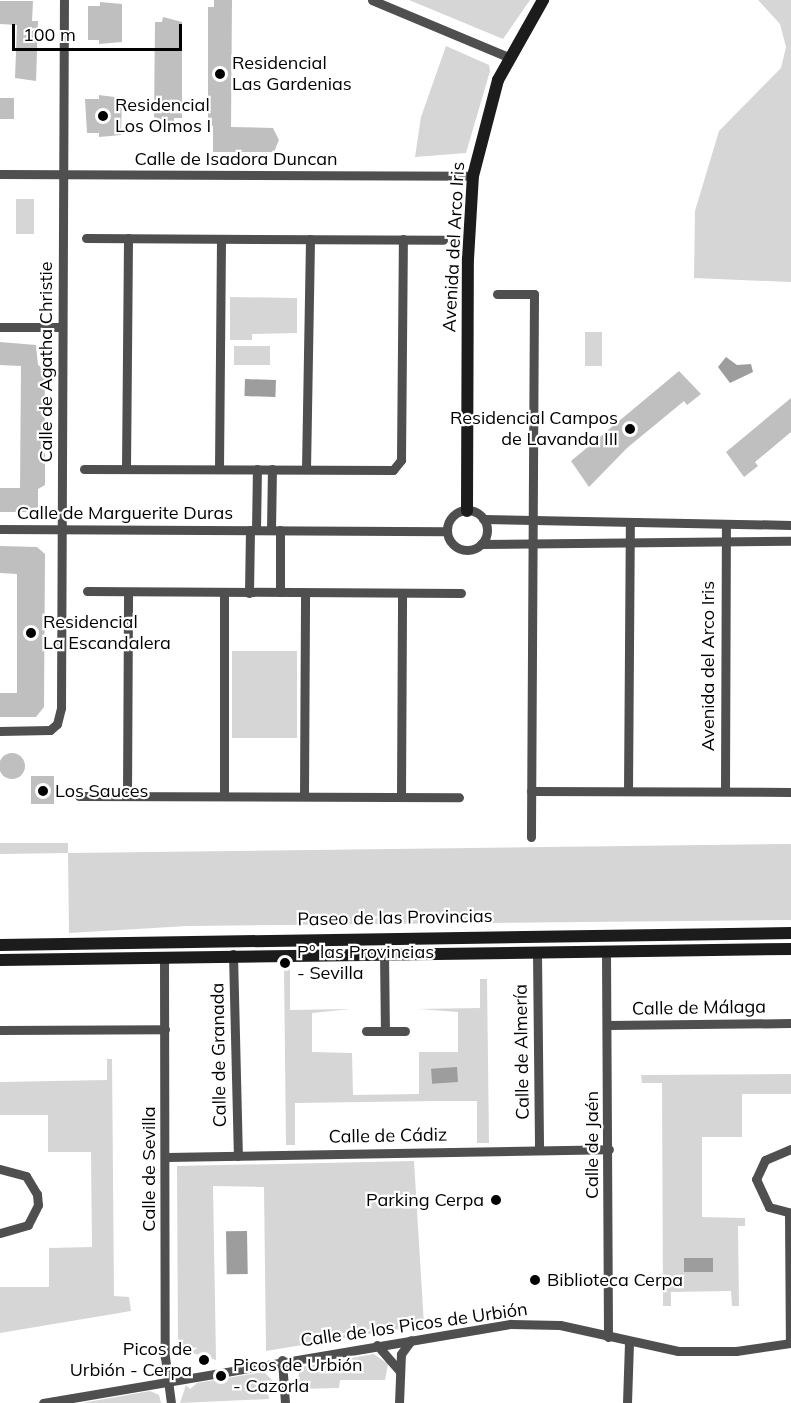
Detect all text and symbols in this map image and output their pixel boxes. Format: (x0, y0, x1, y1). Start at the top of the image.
scale bar (15, 12, 184, 50)
text: 100 m (23, 23, 76, 46)
place label: Residencial Las Gardenias (232, 53, 352, 96)
marker: Residencial Las Gardenias (213, 67, 227, 81)
place label: Residencial Los Olmos I (115, 95, 211, 138)
marker: Residencial Los Olmos I (96, 109, 110, 123)
street label: Calle de Isadora Duncan (134, 148, 338, 170)
street label: Avenida del Arco Iris (439, 161, 469, 333)
street label: Calle de Agatha Christie (35, 261, 57, 463)
place label: Residencial Campos de Lavanda III (450, 408, 618, 450)
marker: Residencial Campos de Lavanda III (623, 422, 637, 436)
street label: Calle de Marguerite Duras (17, 502, 233, 524)
street label: Avenida del Arco Iris (697, 581, 719, 751)
place label: Residencial La Escandalera (43, 612, 171, 654)
marker: Residencial La Escandalera (24, 626, 38, 640)
place label: Los Sauces (55, 780, 148, 802)
marker: Los Sauces (36, 784, 50, 798)
street label: Paseo de las Provincias (297, 905, 493, 931)
place label: Pº las Provincias - Sevilla (297, 942, 434, 984)
marker: Pº las Provincias - Sevilla (278, 956, 292, 970)
street label: Calle de Granada (207, 983, 231, 1127)
street label: Calle de Almería (510, 984, 534, 1120)
street label: Calle de Málaga (632, 996, 766, 1020)
street label: Calle de Jaén (581, 1091, 603, 1199)
street label: Calle de Sevilla (138, 1106, 160, 1232)
street label: Calle de Cádiz (328, 1124, 448, 1148)
place label: Parking Cerpa (366, 1189, 484, 1211)
marker: Parking Cerpa (489, 1193, 503, 1207)
place label: Biblioteca Cerpa (547, 1269, 683, 1291)
marker: Biblioteca Cerpa (528, 1273, 542, 1287)
street label: Calle de los Picos de Urbión (299, 1298, 529, 1352)
place label: Picos de Urbión - Cerpa (70, 1339, 192, 1382)
marker: Picos de Urbión - Cerpa (197, 1353, 211, 1367)
place label: Picos de Urbión - Cazorla (233, 1355, 363, 1398)
marker: Picos de Urbión - Cazorla (214, 1369, 228, 1383)

